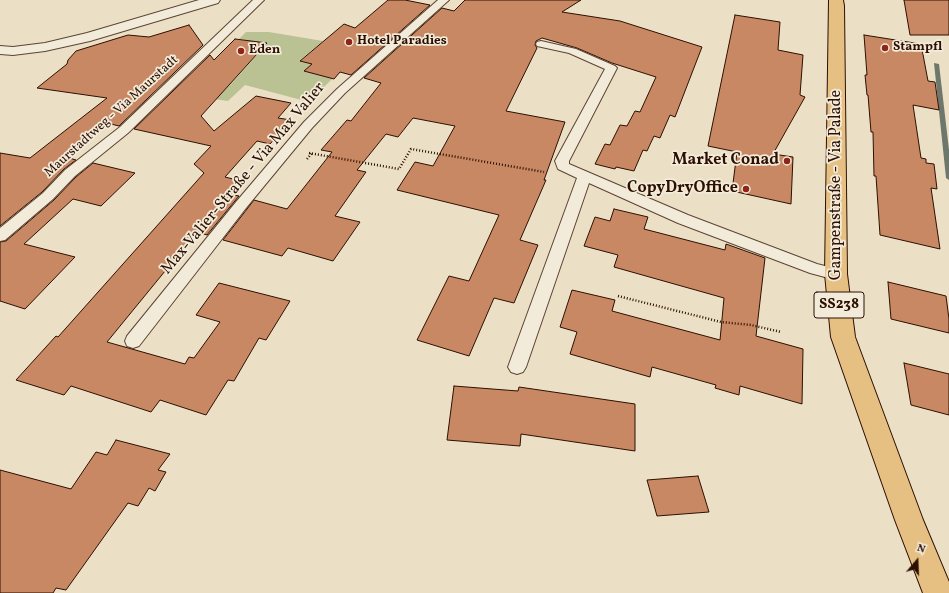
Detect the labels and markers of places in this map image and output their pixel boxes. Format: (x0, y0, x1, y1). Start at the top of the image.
place label: Hotel Paradies (357, 34, 447, 50)
marker: Hotel Paradies (344, 37, 354, 47)
place label: Stampfl (893, 40, 942, 56)
place label: Eden (249, 43, 280, 59)
marker: Stampfl (880, 43, 890, 53)
marker: Eden (236, 46, 246, 56)
place label: Market Conad (672, 151, 779, 171)
marker: Market Conad (782, 156, 792, 166)
place label: CopyDryOffice (627, 179, 738, 199)
marker: CopyDryOffice (741, 184, 751, 194)

